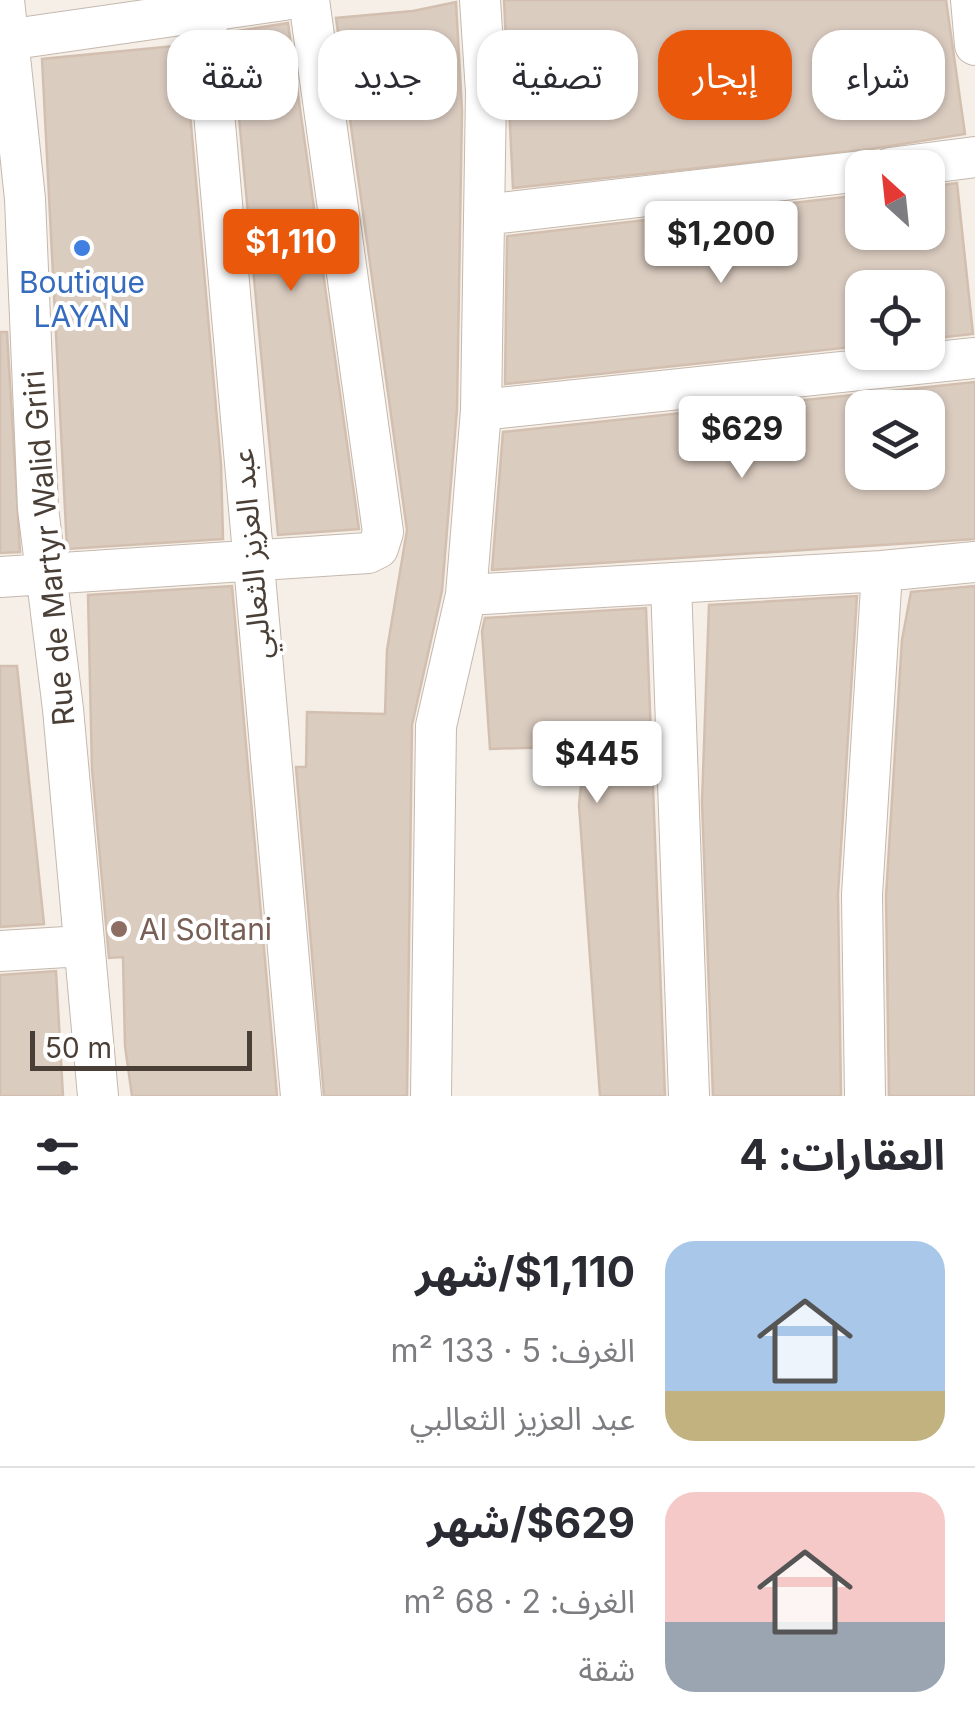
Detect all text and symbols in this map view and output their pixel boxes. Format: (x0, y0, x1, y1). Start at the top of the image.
chip: شقة (167, 30, 298, 120)
chip: جديد (318, 30, 457, 120)
chip: تصفية (477, 30, 638, 120)
chip: إيجار (658, 30, 792, 120)
chip: شراء (812, 30, 945, 120)
north arrow (845, 150, 945, 250)
map controls (845, 150, 945, 490)
pin: $1,200 (640, 201, 802, 286)
pin: $1,110 (210, 209, 372, 294)
text: $1,200 (667, 214, 775, 253)
text: $1,110 (245, 222, 337, 261)
marker: Boutique LAYAN (71, 237, 93, 259)
place label: Boutique LAYAN (19, 264, 145, 334)
button: locate (845, 270, 945, 370)
street label: Rue de Martyr Walid Griri (15, 369, 81, 727)
button: layers (845, 390, 945, 490)
pin: $629 (683, 396, 801, 481)
text: $629 (701, 409, 783, 448)
street label: عبد العزيز الثعالبي (224, 447, 284, 661)
pin: $445 (538, 721, 656, 806)
text: $445 (555, 734, 639, 773)
place label: Al Soltani (139, 911, 272, 947)
marker: Al Soltani (108, 918, 130, 940)
scale bar (30, 1026, 252, 1070)
text: 50 m (45, 1031, 112, 1065)
icon: filters (30, 1129, 85, 1184)
text: العقارات: 4 (739, 1129, 945, 1180)
text: $1,110/شهر (416, 1246, 635, 1297)
icon: home (745, 1281, 865, 1401)
text: الغرف: 5 · 133 m² (391, 1331, 635, 1370)
text: عبد العزيز الثعالبي (410, 1399, 635, 1438)
text: $629/شهر (427, 1497, 635, 1548)
icon: home (745, 1532, 865, 1652)
text: الغرف: 2 · 68 m² (403, 1582, 635, 1621)
text: شقة (579, 1650, 635, 1689)

